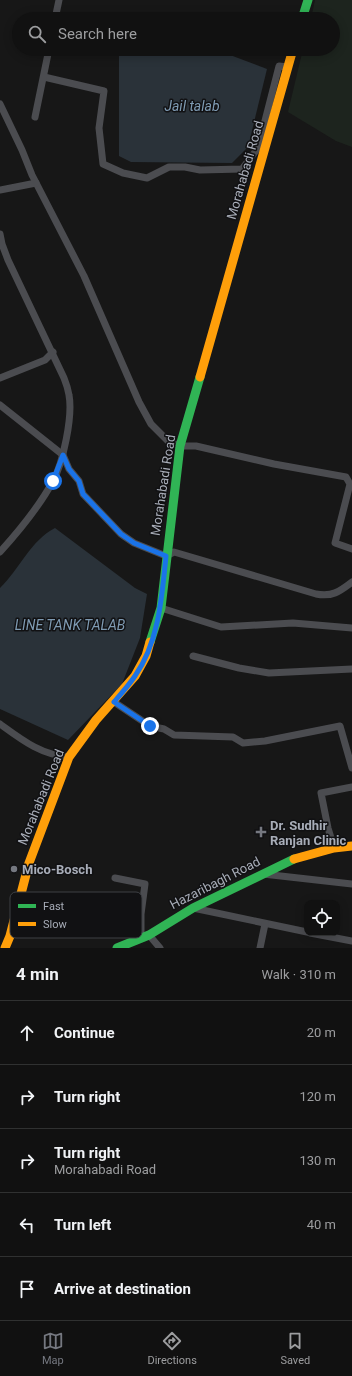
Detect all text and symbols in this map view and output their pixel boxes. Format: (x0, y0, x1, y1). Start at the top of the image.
search box (12, 12, 340, 56)
icon: search (26, 23, 48, 45)
text: Search here (58, 25, 137, 43)
water label: Jail talab (164, 98, 220, 114)
street label: Morahabadi Road (224, 119, 266, 221)
street label: Morahabadi Road (148, 433, 178, 537)
route start (44, 472, 62, 490)
water label: LINE TANK TALAB (15, 617, 126, 633)
route end (141, 717, 159, 735)
street label: Morahabadi Road (15, 747, 67, 847)
place label: Dr. Sudhir Ranjan Clinic (270, 818, 347, 848)
marker: Dr. Sudhir Ranjan Clinic (255, 826, 267, 838)
street label: Hazaribagh Road (167, 854, 263, 912)
place label: Mico-Bosch (22, 862, 92, 877)
marker: Mico-Bosch (9, 864, 19, 874)
legend (10, 892, 142, 938)
text: Fast (43, 900, 65, 913)
map controls (304, 900, 340, 936)
button: locate (304, 900, 340, 936)
text: Slow (43, 918, 67, 931)
text: 4 min (16, 964, 59, 984)
text: Walk · 310 m (261, 967, 336, 982)
icon: ahead (16, 1022, 38, 1044)
text: Continue (54, 1024, 115, 1042)
text: 20 m (307, 1025, 336, 1040)
icon: right (16, 1086, 38, 1108)
text: Turn right (54, 1088, 120, 1106)
text: 120 m (299, 1089, 336, 1104)
text: Turn right (54, 1144, 120, 1162)
icon: right (16, 1150, 38, 1172)
text: 130 m (299, 1153, 336, 1168)
text: Morahabadi Road (54, 1162, 156, 1177)
icon: left (16, 1214, 38, 1236)
text: Turn left (54, 1216, 111, 1234)
text: 40 m (307, 1217, 336, 1232)
icon: arrive (16, 1278, 38, 1300)
text: Arrive at destination (54, 1280, 191, 1298)
tab: Map (42, 1330, 64, 1367)
tab: Directions (147, 1330, 197, 1367)
tab: Saved (280, 1330, 310, 1367)

